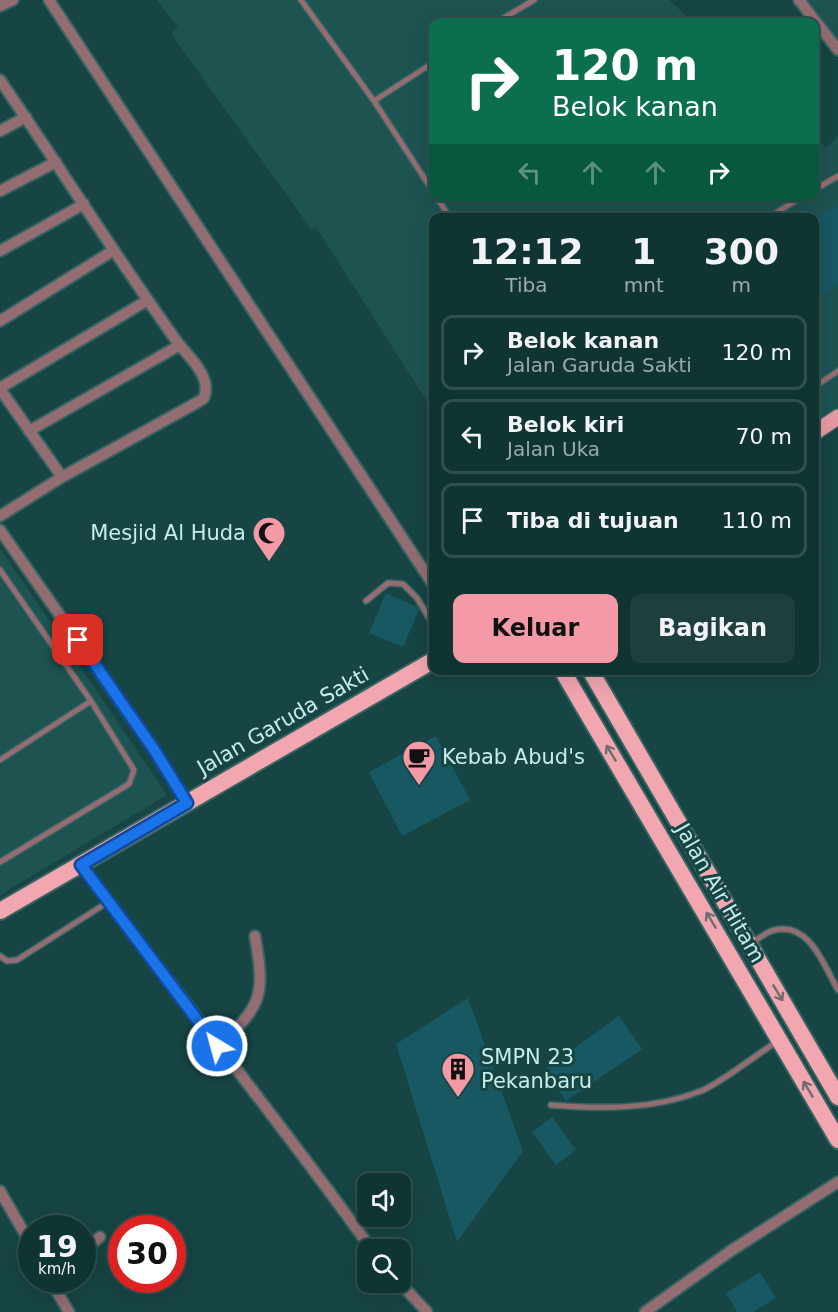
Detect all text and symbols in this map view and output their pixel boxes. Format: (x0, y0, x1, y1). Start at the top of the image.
text: 120 m (552, 41, 698, 90)
icon: right (453, 42, 531, 120)
text: Belok kanan (552, 91, 718, 122)
icon: left (513, 156, 546, 189)
icon: ahead (576, 156, 609, 189)
icon: ahead (639, 156, 672, 189)
icon: right (702, 156, 735, 189)
text: 12:12 (469, 231, 584, 272)
text: 1 (631, 231, 656, 272)
text: 300 (704, 231, 779, 272)
text: Tiba (505, 273, 547, 297)
text: mnt (624, 273, 664, 297)
text: m (732, 273, 751, 297)
text: Belok kanan (507, 328, 659, 353)
icon: right (456, 336, 489, 369)
text: 120 m (722, 340, 792, 365)
text: Jalan Garuda Sakti (507, 353, 692, 377)
text: Belok kiri (507, 412, 624, 437)
icon: left (456, 420, 489, 453)
text: 70 m (736, 424, 792, 449)
text: Jalan Uka (507, 437, 600, 461)
icon: arrive (456, 504, 489, 537)
text: Tiba di tujuan (507, 508, 679, 533)
text: 110 m (722, 508, 792, 533)
mosque icon: Mesjid Al Huda (251, 515, 287, 562)
place label: Mesjid Al Huda (90, 521, 246, 545)
button: Keluar (453, 594, 618, 663)
button: Bagikan (630, 594, 795, 663)
pin (52, 614, 103, 665)
icon: arrive (61, 623, 94, 656)
street label: Jalan Garuda Sakti (191, 662, 373, 781)
cafe icon: Kebab Abud's (401, 739, 437, 786)
place label: Kebab Abud's (442, 745, 585, 769)
one-way arrow (605, 745, 617, 762)
street label: Jalan Air Hitam (669, 818, 770, 967)
one-way arrow (705, 912, 717, 929)
one-way arrow (772, 984, 784, 1001)
position arrow (185, 1014, 249, 1078)
place label: SMPN 23 Pekanbaru (481, 1045, 592, 1093)
building icon: SMPN 23 Pekanbaru (440, 1051, 476, 1098)
one-way arrow (802, 1081, 814, 1098)
map controls (357, 1173, 411, 1293)
button: sound (357, 1173, 411, 1227)
speed limit sign: 30 (108, 1215, 186, 1293)
text: 19 (36, 1229, 78, 1264)
button: search (357, 1239, 411, 1293)
text: km/h (38, 1260, 76, 1278)

